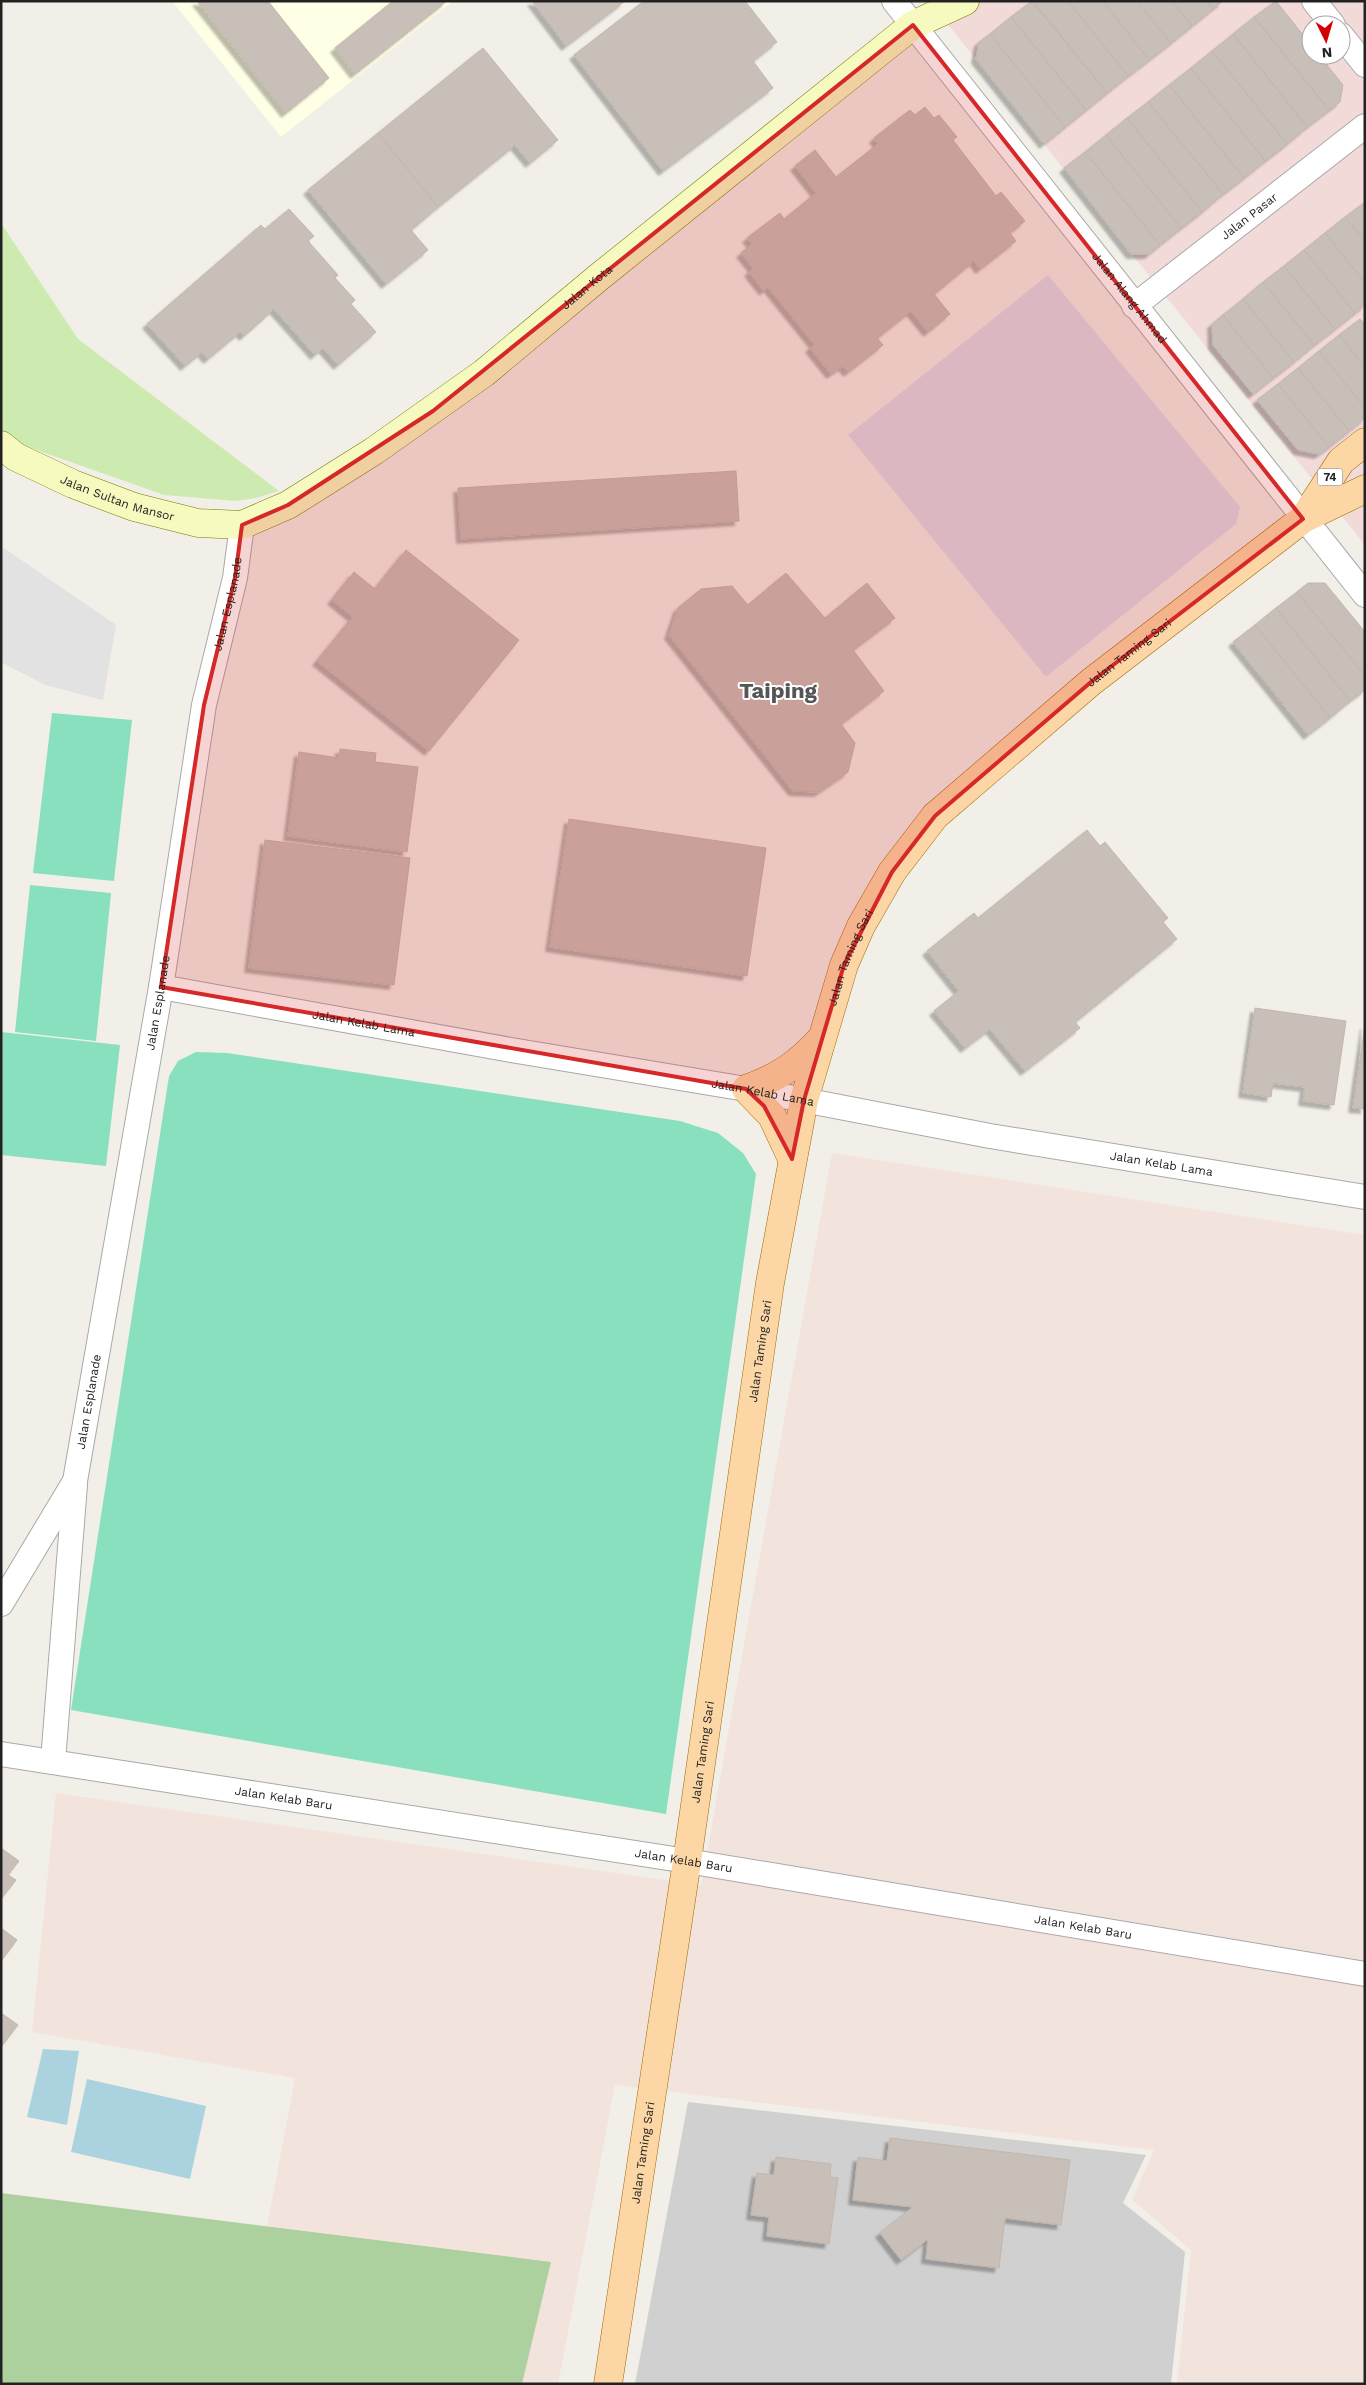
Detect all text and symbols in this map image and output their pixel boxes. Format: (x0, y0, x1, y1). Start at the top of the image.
north arrow (1301, 15, 1351, 65)
text: N (1321, 45, 1333, 61)
street label: Jalan Pasar (1218, 190, 1280, 243)
street label: Jalan Alang Ahmad (1089, 250, 1170, 346)
street label: Jalan Kota (559, 262, 615, 312)
road number: 74 (1318, 468, 1342, 486)
street label: Jalan Sultan Mansor (58, 472, 176, 524)
street label: Jalan Esplanade (210, 556, 245, 653)
street label: Jalan Taming Sari (1084, 616, 1174, 689)
district label: Taiping (739, 678, 818, 703)
street label: Jalan Taming Sari (825, 907, 876, 1008)
street label: Jalan Esplanade (143, 954, 173, 1051)
street label: Jalan Kelab Lama (311, 1007, 416, 1040)
street label: Jalan Kelab Lama (710, 1076, 815, 1109)
street label: Jalan Kelab Lama (1109, 1149, 1214, 1179)
street label: Jalan Taming Sari (746, 1299, 774, 1403)
street label: Jalan Esplanade (74, 1353, 104, 1450)
street label: Jalan Taming Sari (688, 1700, 717, 1804)
street label: Jalan Kelab Baru (234, 1784, 333, 1813)
street label: Jalan Kelab Baru (634, 1846, 734, 1875)
street label: Jalan Kelab Baru (1033, 1912, 1133, 1942)
street label: Jalan Taming Sari (628, 2101, 658, 2205)

